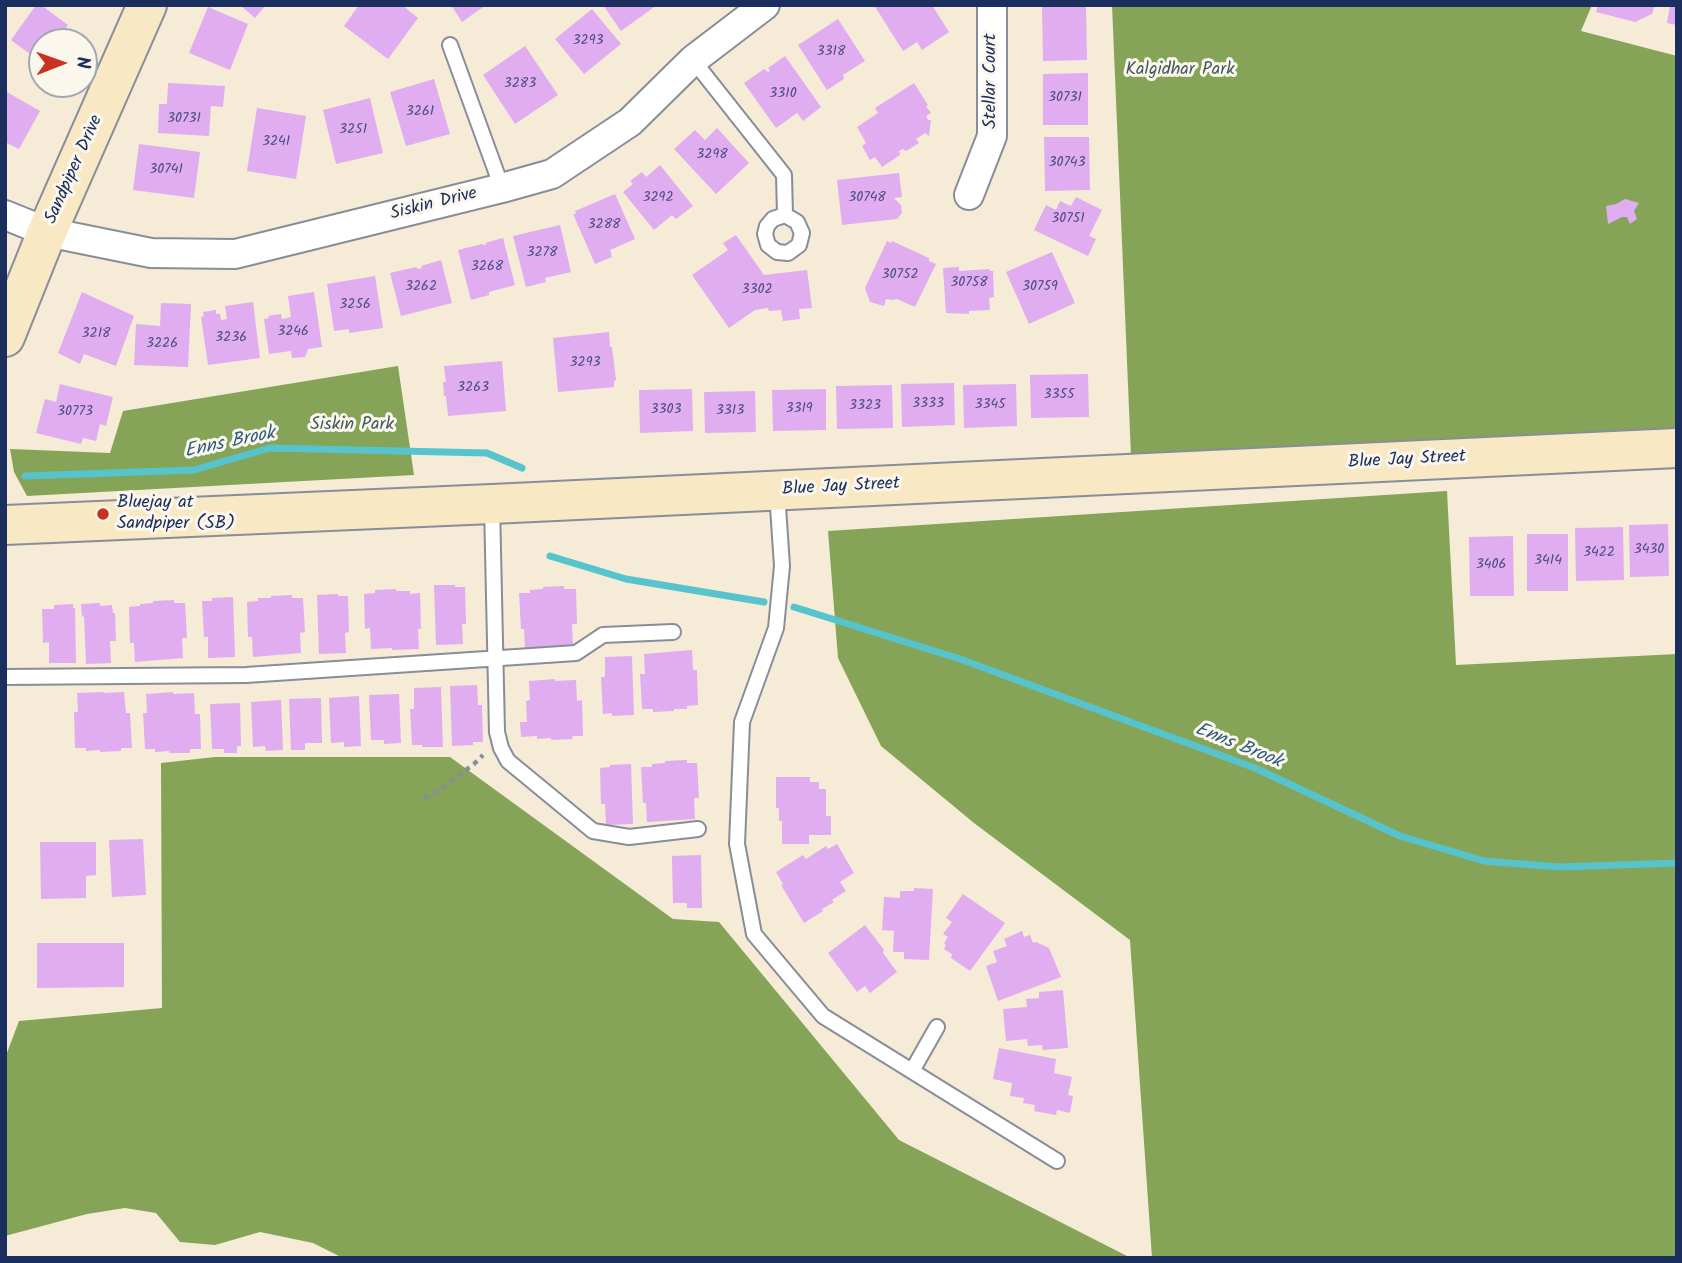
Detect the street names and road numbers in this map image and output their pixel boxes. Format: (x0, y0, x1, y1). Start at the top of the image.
street label: Stellar Court (981, 33, 1003, 129)
street label: Sandpiper Drive (41, 112, 109, 228)
street label: Siskin Drive (388, 184, 480, 226)
street label: Blue Jay Street (1348, 447, 1466, 475)
street label: Blue Jay Street (782, 474, 900, 502)

